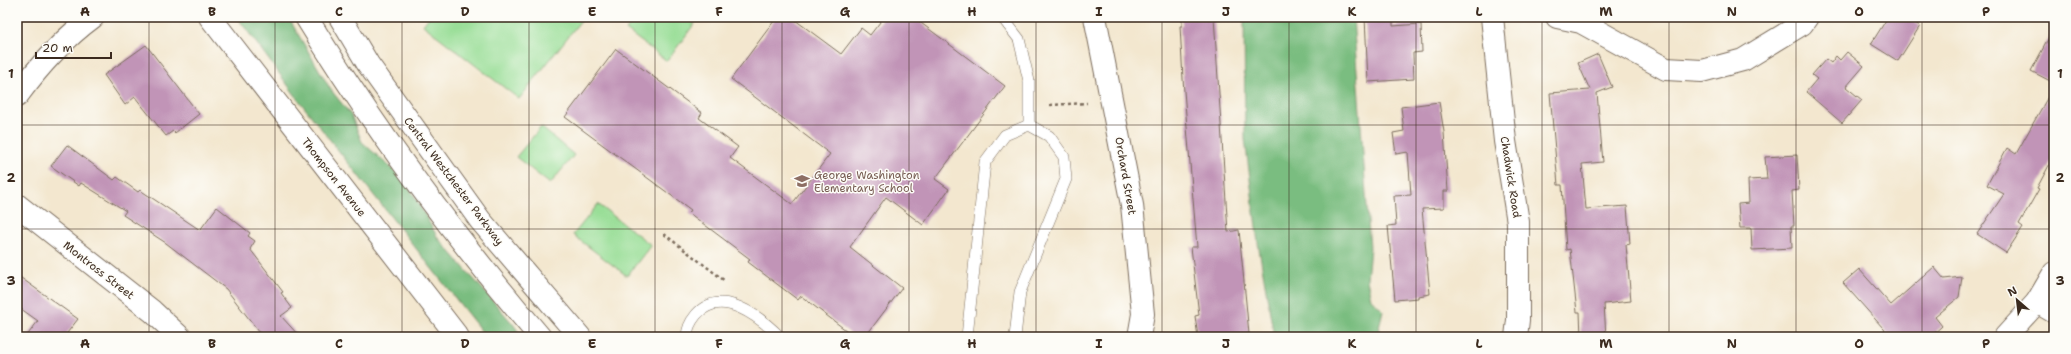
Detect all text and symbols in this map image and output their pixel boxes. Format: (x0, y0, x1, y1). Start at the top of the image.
text: A (80, 3, 90, 20)
text: B (208, 3, 216, 20)
text: C (335, 3, 343, 20)
text: D (460, 3, 470, 20)
text: E (588, 3, 597, 20)
text: F (715, 3, 723, 20)
text: G (840, 3, 851, 20)
text: H (967, 3, 977, 20)
text: I (1095, 3, 1103, 20)
text: J (1222, 3, 1230, 20)
text: K (1348, 3, 1357, 20)
text: L (1475, 3, 1483, 20)
text: M (1599, 3, 1613, 20)
text: N (1727, 3, 1737, 20)
text: O (1854, 3, 1864, 20)
text: P (1982, 3, 1990, 20)
scale bar (36, 34, 111, 60)
text: 20 m (42, 40, 73, 56)
text: 1 (8, 65, 14, 82)
text: 1 (2057, 65, 2063, 82)
street label: Central Westchester Parkway (400, 114, 507, 248)
street label: Thompson Avenue (298, 135, 369, 220)
street label: Chadwick Road (1497, 135, 1524, 219)
street label: Orchard Street (1111, 136, 1140, 216)
place label: George Washington Elementary School (814, 168, 920, 196)
text: 2 (6, 169, 16, 186)
text: 2 (2055, 169, 2065, 186)
school or university icon: George Washington Elementary School (793, 172, 811, 190)
street label: Montross Street (60, 238, 137, 303)
text: 3 (6, 272, 16, 289)
text: 3 (2055, 272, 2065, 289)
north arrow (1997, 280, 2037, 320)
text: N (2005, 283, 2020, 300)
text: A (80, 335, 90, 352)
text: B (208, 335, 216, 352)
text: C (335, 335, 343, 352)
text: D (460, 335, 470, 352)
text: E (588, 335, 597, 352)
text: F (715, 335, 723, 352)
text: G (840, 335, 851, 352)
text: H (967, 335, 977, 352)
text: I (1095, 335, 1103, 352)
text: J (1222, 335, 1230, 352)
text: K (1348, 335, 1357, 352)
text: L (1475, 335, 1483, 352)
text: M (1599, 335, 1613, 352)
text: N (1727, 335, 1737, 352)
text: O (1854, 335, 1864, 352)
text: P (1982, 335, 1990, 352)

